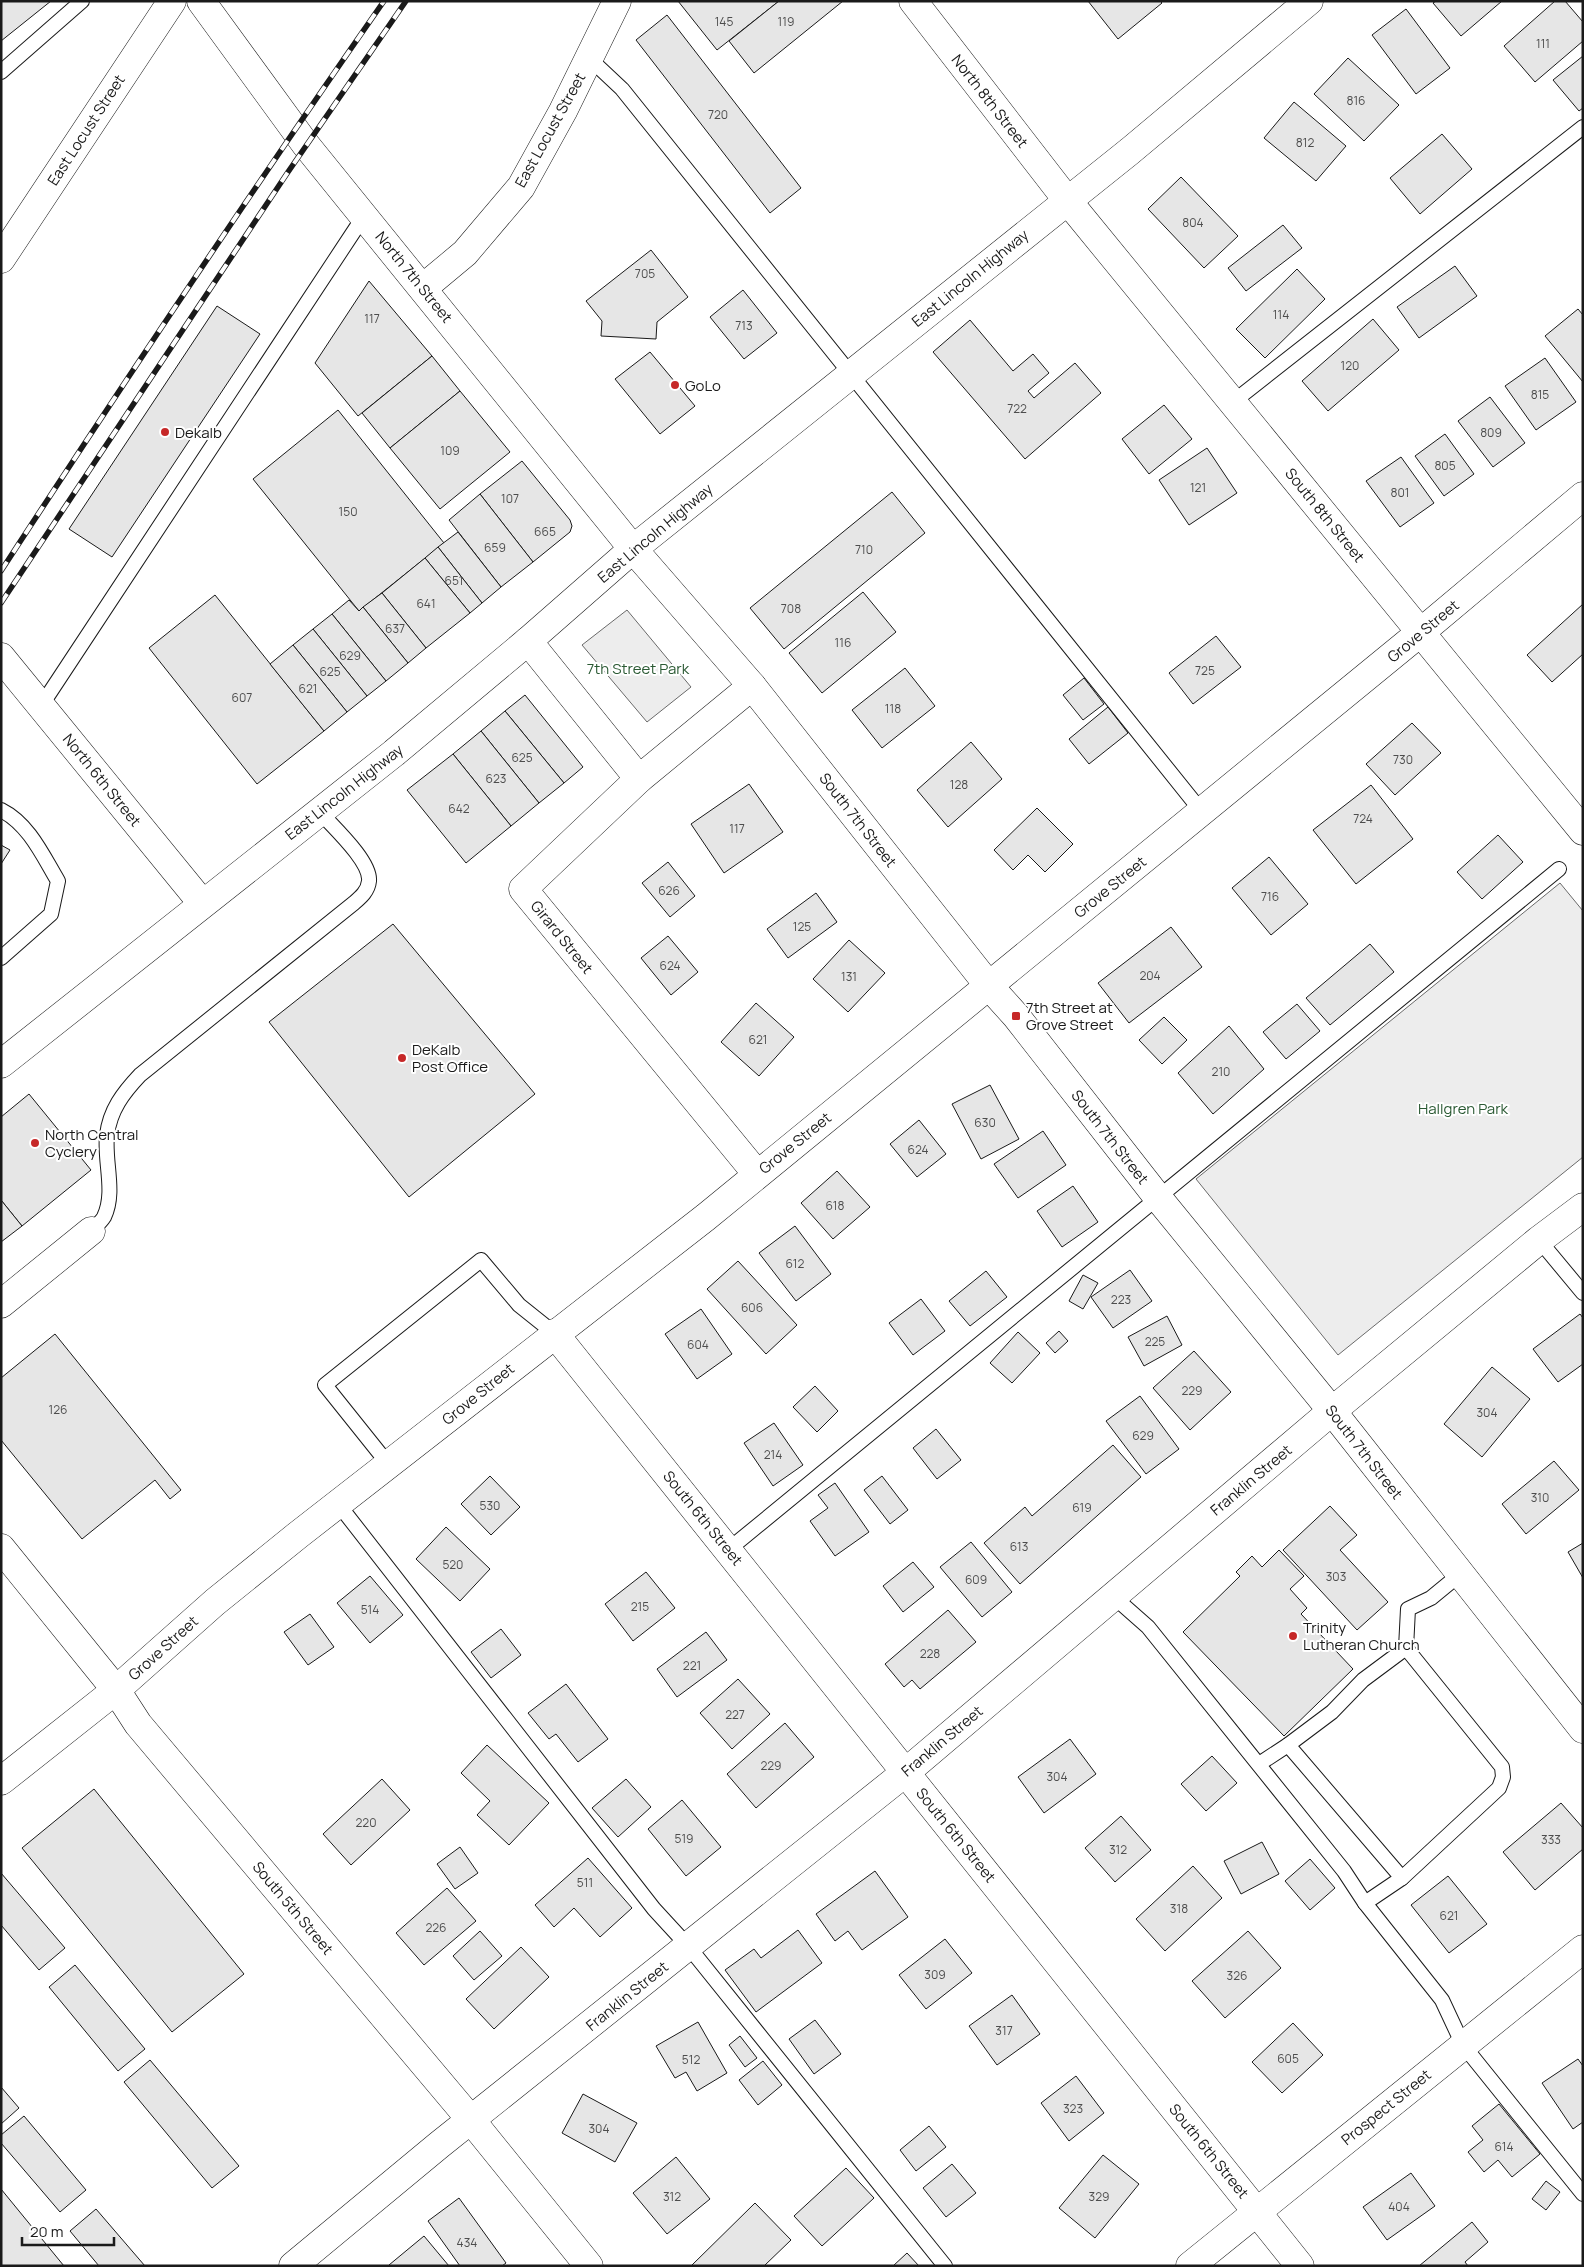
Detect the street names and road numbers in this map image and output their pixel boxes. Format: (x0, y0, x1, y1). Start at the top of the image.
street label: North 8th Street (947, 50, 1033, 152)
street label: East Locust Street (510, 69, 590, 191)
street label: East Locust Street (42, 70, 130, 190)
street label: East Lincoln Highway (907, 224, 1033, 332)
street label: North 7th Street (371, 227, 457, 327)
street label: South 8th Street (1280, 463, 1370, 567)
street label: East Lincoln Highway (593, 478, 717, 588)
street label: Grove Street (1383, 595, 1463, 667)
street label: North 6th Street (58, 729, 146, 831)
street label: East Lincoln Highway (281, 739, 407, 845)
street label: South 7th Street (814, 768, 902, 872)
street label: Grove Street (1069, 851, 1151, 923)
street label: Girard Street (526, 896, 598, 978)
street label: South 7th Street (1066, 1085, 1154, 1189)
street label: Grove Street (754, 1107, 836, 1179)
street label: Grove Street (437, 1358, 519, 1430)
street label: South 7th Street (1320, 1400, 1408, 1504)
street label: Franklin Street (1206, 1440, 1296, 1520)
street label: South 6th Street (658, 1466, 748, 1570)
street label: Grove Street (123, 1611, 203, 1685)
street label: Franklin Street (897, 1701, 987, 1781)
street label: South 6th Street (911, 1783, 1001, 1887)
street label: South 5th Street (248, 1857, 338, 1959)
street label: Franklin Street (581, 1956, 673, 2036)
street label: Prospect Street (1337, 2064, 1435, 2150)
street label: South 6th Street (1164, 2099, 1254, 2203)

